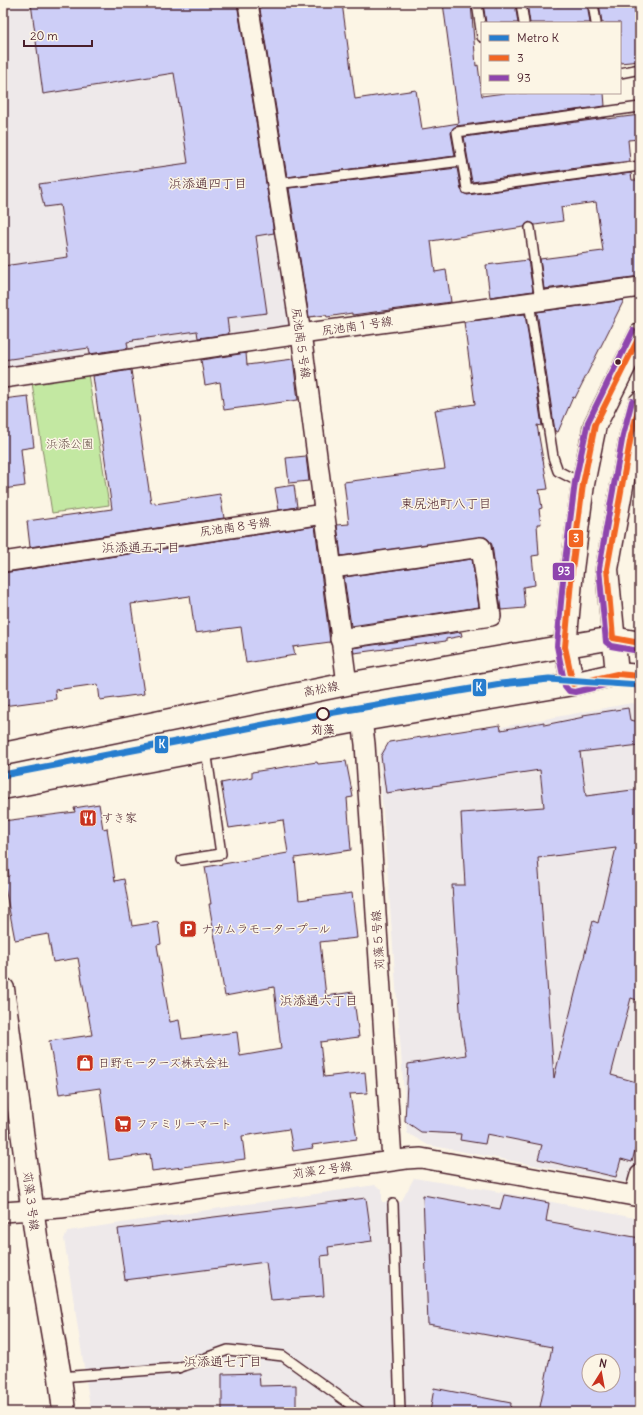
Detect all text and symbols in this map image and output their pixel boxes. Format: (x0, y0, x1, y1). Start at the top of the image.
scale bar (24, 22, 92, 48)
legend (481, 22, 621, 94)
text: 20 m (30, 28, 58, 43)
text: Metro K (517, 30, 560, 45)
text: 3 (517, 50, 524, 65)
text: 93 (517, 70, 531, 85)
district label: 浜添通四丁目 (169, 175, 247, 192)
street label: 尻池南５号線 (289, 306, 314, 380)
street label: 尻池南１号線 (320, 313, 394, 338)
unlabelled marker (613, 357, 623, 367)
park label: 浜添公園 (46, 436, 94, 451)
district label: 東尻池町八丁目 (400, 495, 492, 512)
street label: 尻池南８号線 (198, 514, 272, 539)
line badge: 3 (568, 529, 584, 548)
text: 3 (573, 531, 579, 545)
district label: 浜添通五丁目 (102, 539, 180, 556)
line badge: 93 (552, 562, 575, 581)
text: 93 (558, 564, 570, 578)
street label: 高松線 (302, 678, 340, 699)
line badge: K (472, 678, 487, 697)
text: K (476, 680, 483, 694)
marker: 苅藻 (316, 707, 330, 721)
place label: 苅藻 (311, 722, 335, 737)
line badge: K (154, 735, 169, 754)
text: K (159, 737, 166, 751)
restaurant icon: すき家 (78, 808, 98, 828)
place label: すき家 (101, 810, 137, 825)
street label: 苅藻５号線 (368, 910, 387, 970)
parking icon: ナカムラモータープール (178, 919, 198, 939)
place label: ナカムラモータープール (201, 921, 330, 936)
district label: 浜添通六丁目 (280, 992, 358, 1009)
shop icon: 日野モーターズ株式会社 (75, 1053, 95, 1073)
place label: 日野モーターズ株式会社 (98, 1055, 229, 1070)
supermarket icon: ファミリーマート (113, 1114, 133, 1134)
place label: ファミリーマート (136, 1116, 232, 1131)
street label: 苅藻２号線 (291, 1158, 353, 1181)
street label: 苅藻３号線 (20, 1170, 43, 1232)
district label: 浜添通七丁目 (184, 1353, 262, 1370)
north arrow (581, 1353, 621, 1393)
text: N (598, 1356, 608, 1371)

